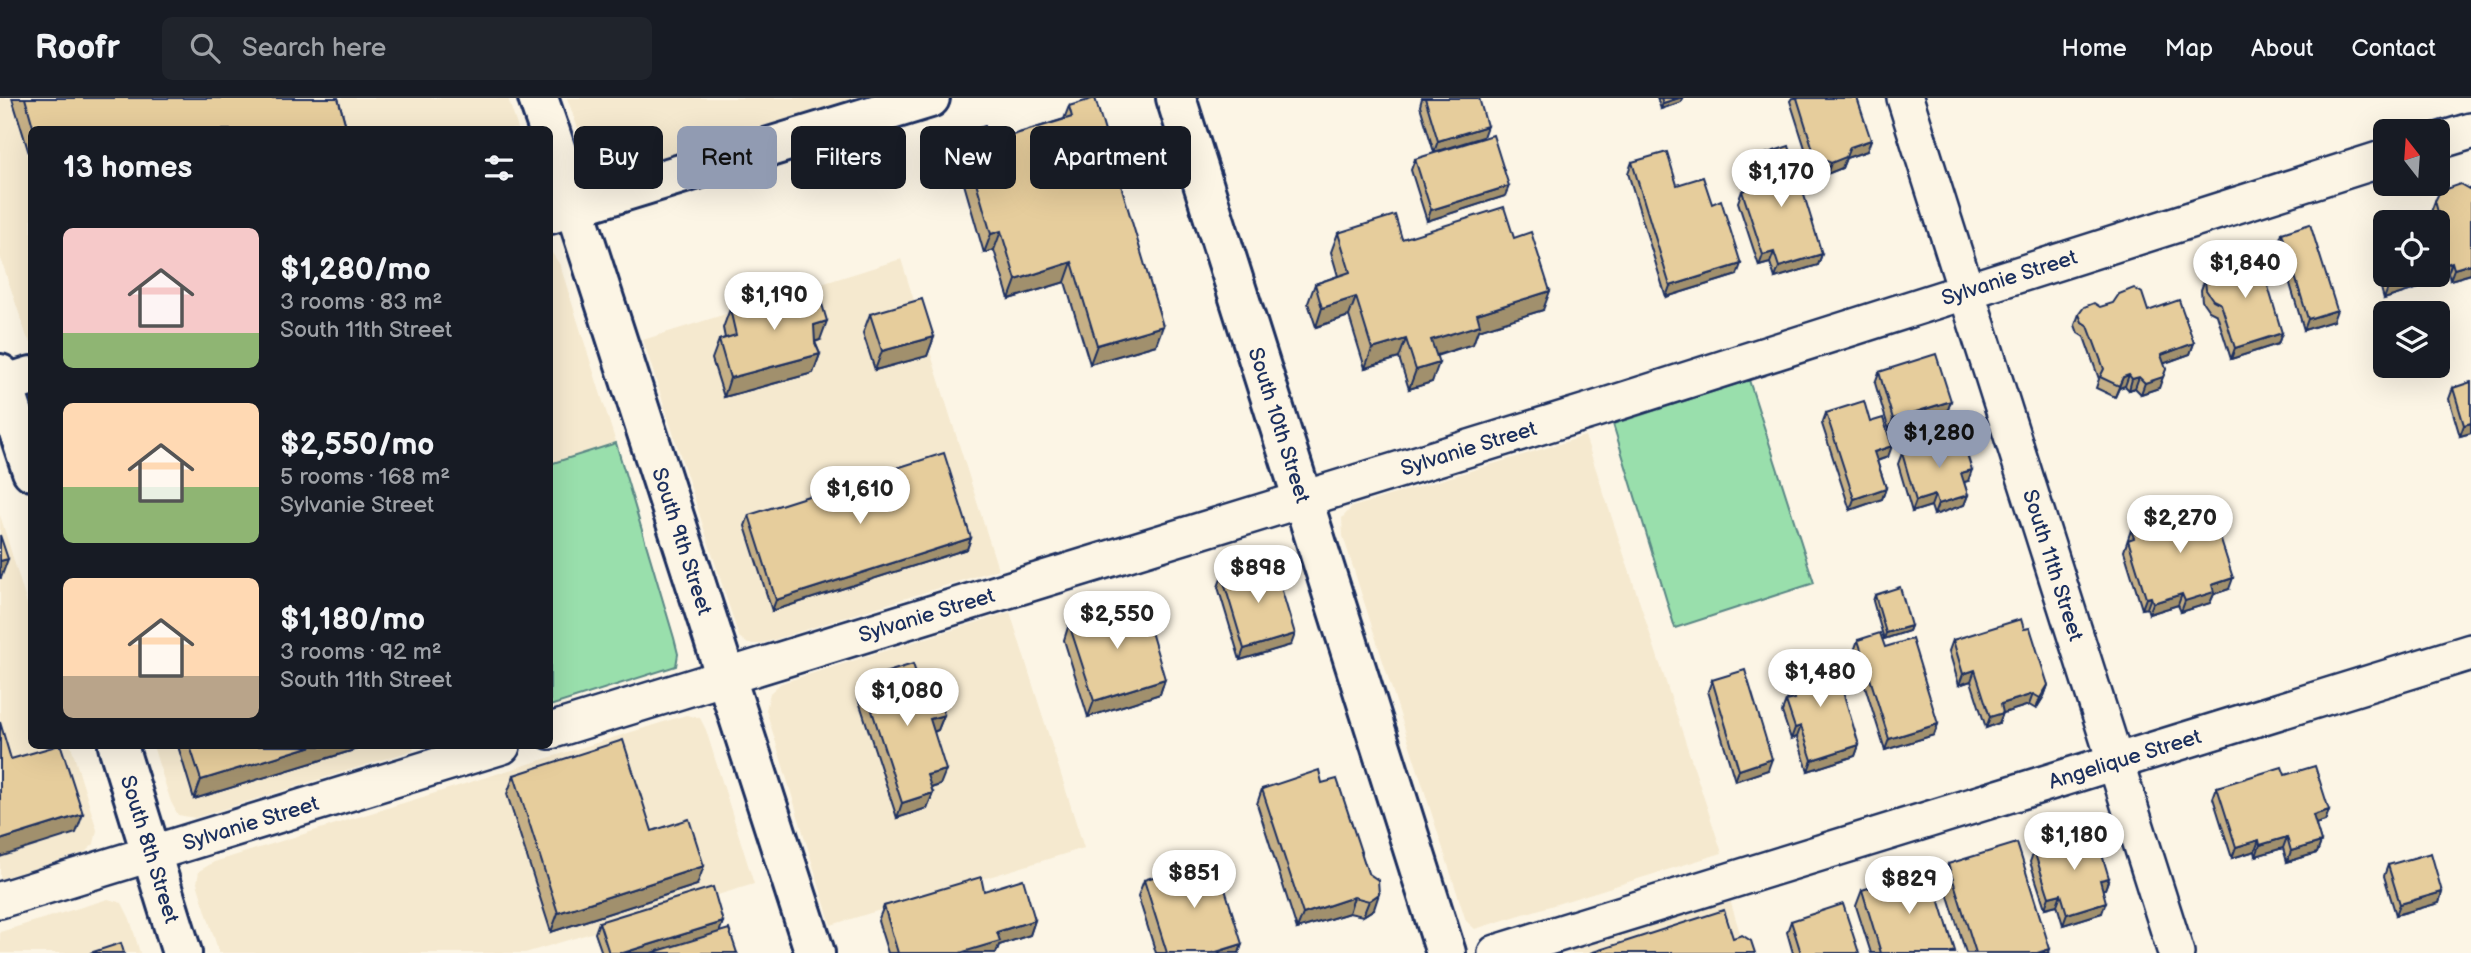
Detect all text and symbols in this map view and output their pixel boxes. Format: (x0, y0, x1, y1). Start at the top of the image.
search box (162, 17, 652, 80)
text: Roofr (35, 28, 120, 68)
icon: search (186, 29, 224, 67)
text: Search here (242, 33, 386, 64)
text: Home (2062, 34, 2127, 63)
text: Map (2165, 34, 2213, 63)
text: About (2251, 34, 2313, 63)
text: Contact (2351, 34, 2436, 63)
north arrow (2373, 119, 2450, 196)
map controls (2373, 119, 2450, 378)
chip: Buy (574, 126, 663, 189)
chip: Rent (677, 126, 777, 189)
chip: Filters (791, 126, 906, 189)
chip: New (920, 126, 1016, 189)
chip: Apartment (1030, 126, 1191, 189)
icon: filters (480, 149, 518, 187)
text: 13 homes (63, 150, 192, 186)
pin: $1,170 (1724, 150, 1838, 209)
text: $1,170 (1748, 158, 1814, 186)
button: locate (2373, 210, 2450, 287)
pin: $1,840 (2188, 240, 2302, 300)
street label: Sylvanie Street (1938, 245, 2081, 311)
text: $1,840 (2209, 249, 2281, 277)
text: $1,280/mo (280, 252, 430, 288)
icon: home (119, 256, 203, 340)
pin: $1,190 (717, 272, 831, 332)
text: $1,190 (740, 281, 808, 309)
text: 3 rooms · 83 m² (280, 288, 442, 316)
button: layers (2373, 301, 2450, 378)
text: South 11th Street (280, 316, 452, 344)
street label: South 10th Street (1243, 345, 1315, 506)
pin: $1,280 (1882, 410, 1996, 470)
street label: Sylvanie Street (1398, 416, 1540, 481)
text: $1,280 (1903, 419, 1975, 447)
text: $2,550/mo (280, 427, 434, 463)
icon: home (119, 431, 203, 515)
text: 5 rooms · 168 m² (280, 463, 450, 491)
street label: South 9th Street (646, 465, 717, 619)
pin: $1,610 (803, 466, 917, 526)
text: $1,610 (826, 475, 894, 503)
street label: South 11th Street (2017, 487, 2088, 644)
text: Sylvanie Street (280, 491, 434, 519)
pin: $2,270 (2123, 496, 2237, 555)
text: $2,270 (2143, 504, 2217, 532)
pin: $898 (1217, 546, 1299, 605)
text: $898 (1230, 554, 1286, 582)
street label: Sylvanie Street (856, 583, 998, 648)
pin: $2,550 (1060, 592, 1174, 651)
text: $2,550 (1080, 600, 1154, 628)
text: $1,180/mo (280, 602, 425, 638)
icon: home (119, 606, 203, 690)
text: 3 rooms · 92 m² (280, 638, 442, 666)
pin: $1,480 (1763, 650, 1877, 709)
text: $1,480 (1784, 658, 1856, 686)
text: South 11th Street (280, 666, 452, 694)
pin: $1,080 (850, 668, 964, 728)
text: $1,080 (871, 677, 943, 705)
street label: Angelique Street (2046, 724, 2205, 795)
street label: South 8th Street (115, 772, 184, 927)
street label: Sylvanie Street (180, 791, 322, 856)
pin: $1,180 (2017, 812, 2131, 872)
text: $1,180 (2040, 821, 2108, 849)
pin: $851 (1153, 850, 1235, 910)
pin: $829 (1868, 856, 1950, 916)
text: $851 (1168, 859, 1220, 887)
text: $829 (1881, 865, 1937, 893)

